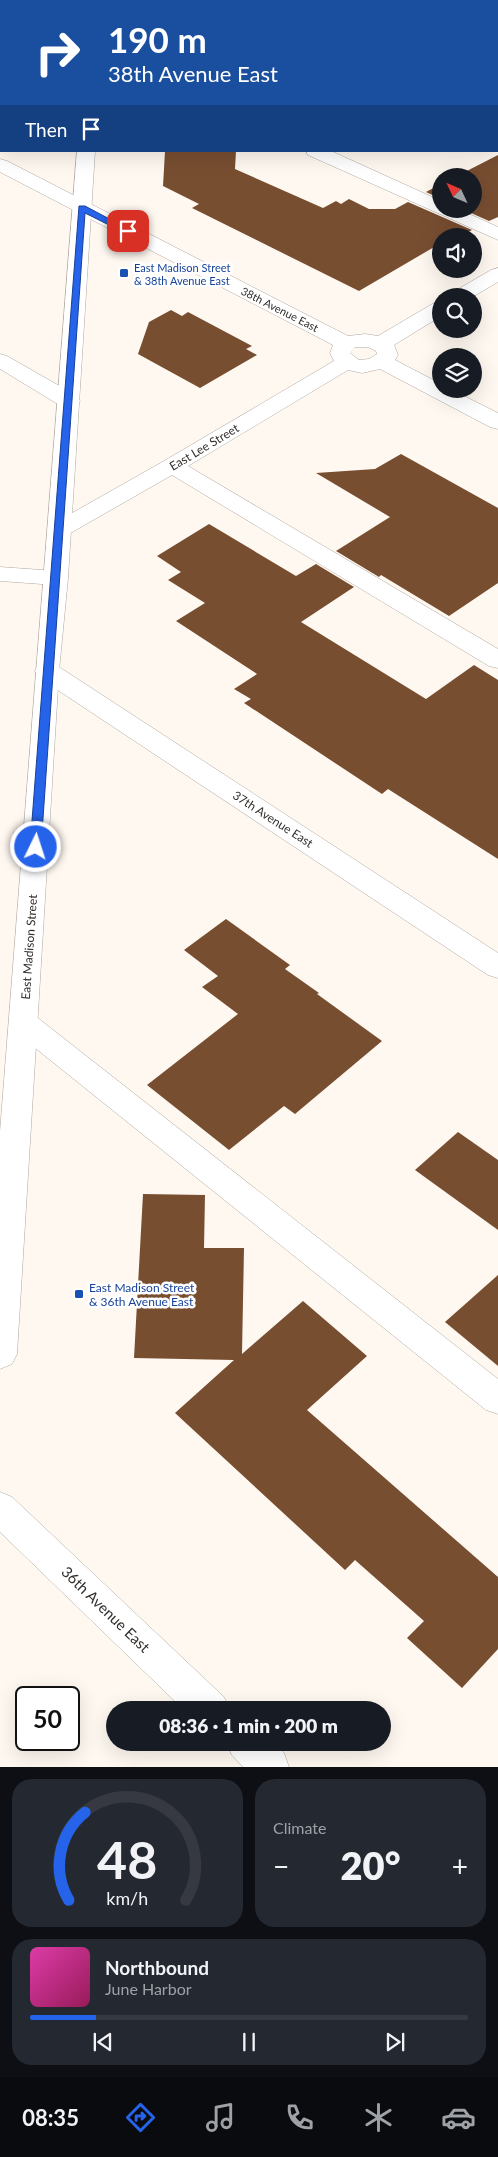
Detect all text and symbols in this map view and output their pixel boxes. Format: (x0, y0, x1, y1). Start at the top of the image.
text: 190 m (108, 18, 207, 60)
icon: right (25, 20, 90, 85)
text: 38th Avenue East (108, 60, 278, 87)
icon: arrive (77, 115, 105, 143)
text: Then (25, 118, 67, 141)
north arrow (432, 168, 482, 218)
map controls (432, 168, 482, 398)
pin (107, 210, 149, 252)
icon: arrive (114, 217, 142, 245)
button: sound (432, 228, 482, 278)
place label: East Madison Street & 38th Avenue East (134, 261, 231, 287)
marker: East Madison Street & 38th Avenue East (118, 267, 130, 279)
street label: 38th Avenue East (239, 284, 321, 334)
button: search (432, 288, 482, 338)
button: layers (432, 348, 482, 398)
street label: East Lee Street (167, 420, 242, 474)
street label: 37th Avenue East (230, 787, 317, 851)
position arrow (9, 820, 61, 872)
street label: East Madison Street (18, 893, 40, 1000)
place label: East Madison Street & 36th Avenue East (89, 1280, 195, 1309)
marker: East Madison Street & 36th Avenue East (73, 1288, 85, 1300)
street label: 36th Avenue East (58, 1562, 154, 1656)
speed limit sign: 50 (15, 1686, 80, 1751)
text: 08:36 · 1 min · 200 m (159, 1714, 338, 1737)
text: Climate (273, 1818, 326, 1837)
text: 48 (97, 1828, 158, 1890)
text: 20° (341, 1842, 400, 1888)
text: − (273, 1849, 289, 1883)
text: + (452, 1849, 468, 1883)
text: km/h (107, 1887, 148, 1909)
text: Northbound (105, 1956, 209, 1979)
text: June Harbor (105, 1979, 192, 1998)
icon: previous (89, 2028, 117, 2056)
icon: pause (235, 2028, 263, 2056)
icon: next (381, 2028, 409, 2056)
icon: directions (123, 2100, 158, 2135)
icon: music (203, 2100, 238, 2135)
icon: phone (282, 2100, 317, 2135)
icon: climate (361, 2100, 396, 2135)
icon: car (441, 2100, 476, 2135)
text: 08:35 (22, 2104, 79, 2131)

